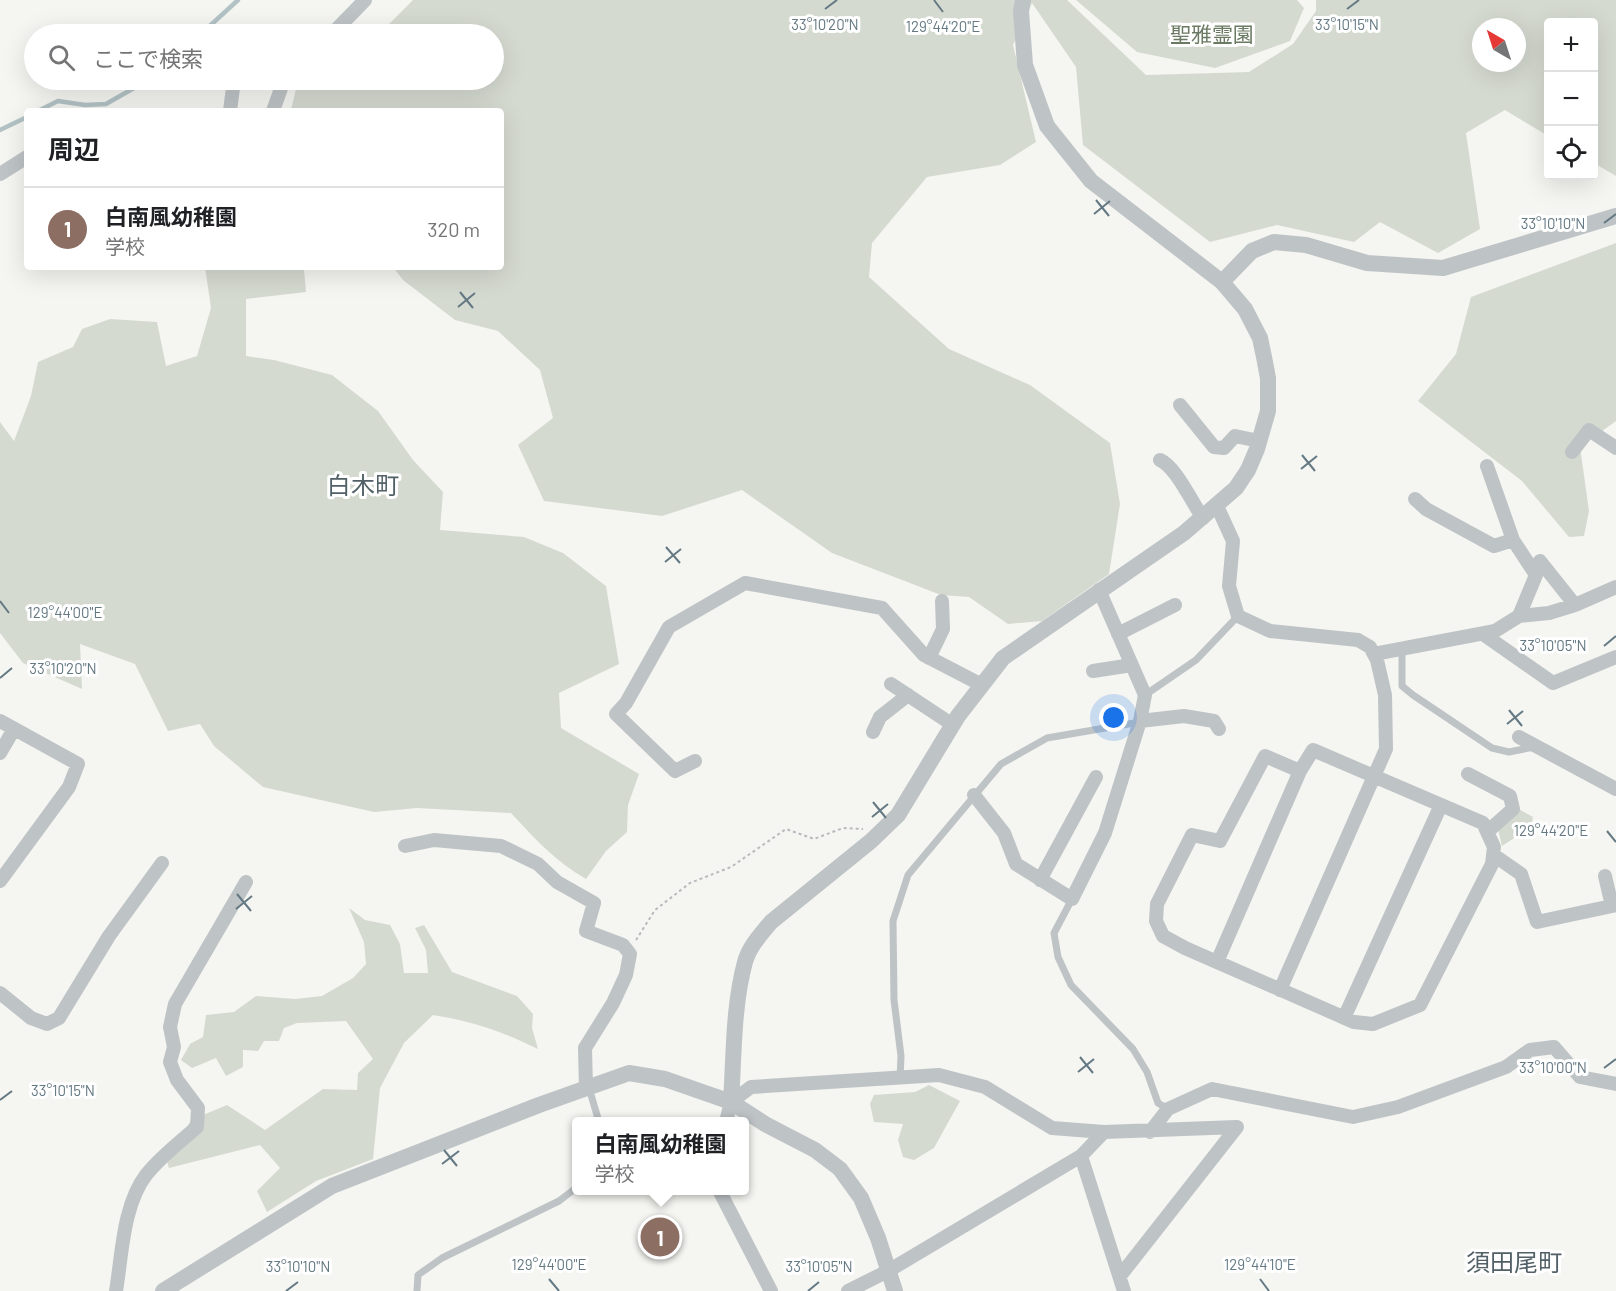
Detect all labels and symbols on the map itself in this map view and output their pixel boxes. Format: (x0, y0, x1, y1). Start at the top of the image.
text: 33°10'20"N (791, 15, 859, 33)
text: 33°10'15"N (1315, 15, 1379, 33)
text: 129°44'20"E (906, 17, 980, 35)
north arrow (1472, 18, 1526, 72)
park label: 聖雅霊園 (1170, 21, 1254, 46)
text: 33°10'10"N (1521, 214, 1585, 232)
district label: 白木町 (327, 470, 399, 499)
text: 129°44'00"E (27, 603, 103, 621)
text: 33°10'05"N (1519, 636, 1587, 654)
text: 33°10'20"N (29, 659, 97, 677)
your location (1099, 703, 1128, 732)
text: 129°44'20"E (1514, 821, 1588, 839)
text: 33°10'00"N (1519, 1058, 1587, 1076)
text: 33°10'15"N (31, 1081, 95, 1099)
pin: 1 (640, 1214, 680, 1260)
district label: 須田尾町 (1466, 1247, 1562, 1276)
text: 129°44'00"E (511, 1255, 587, 1273)
text: 129°44'10"E (1224, 1255, 1296, 1273)
text: 33°10'10"N (266, 1257, 330, 1275)
text: 33°10'05"N (785, 1257, 853, 1275)

